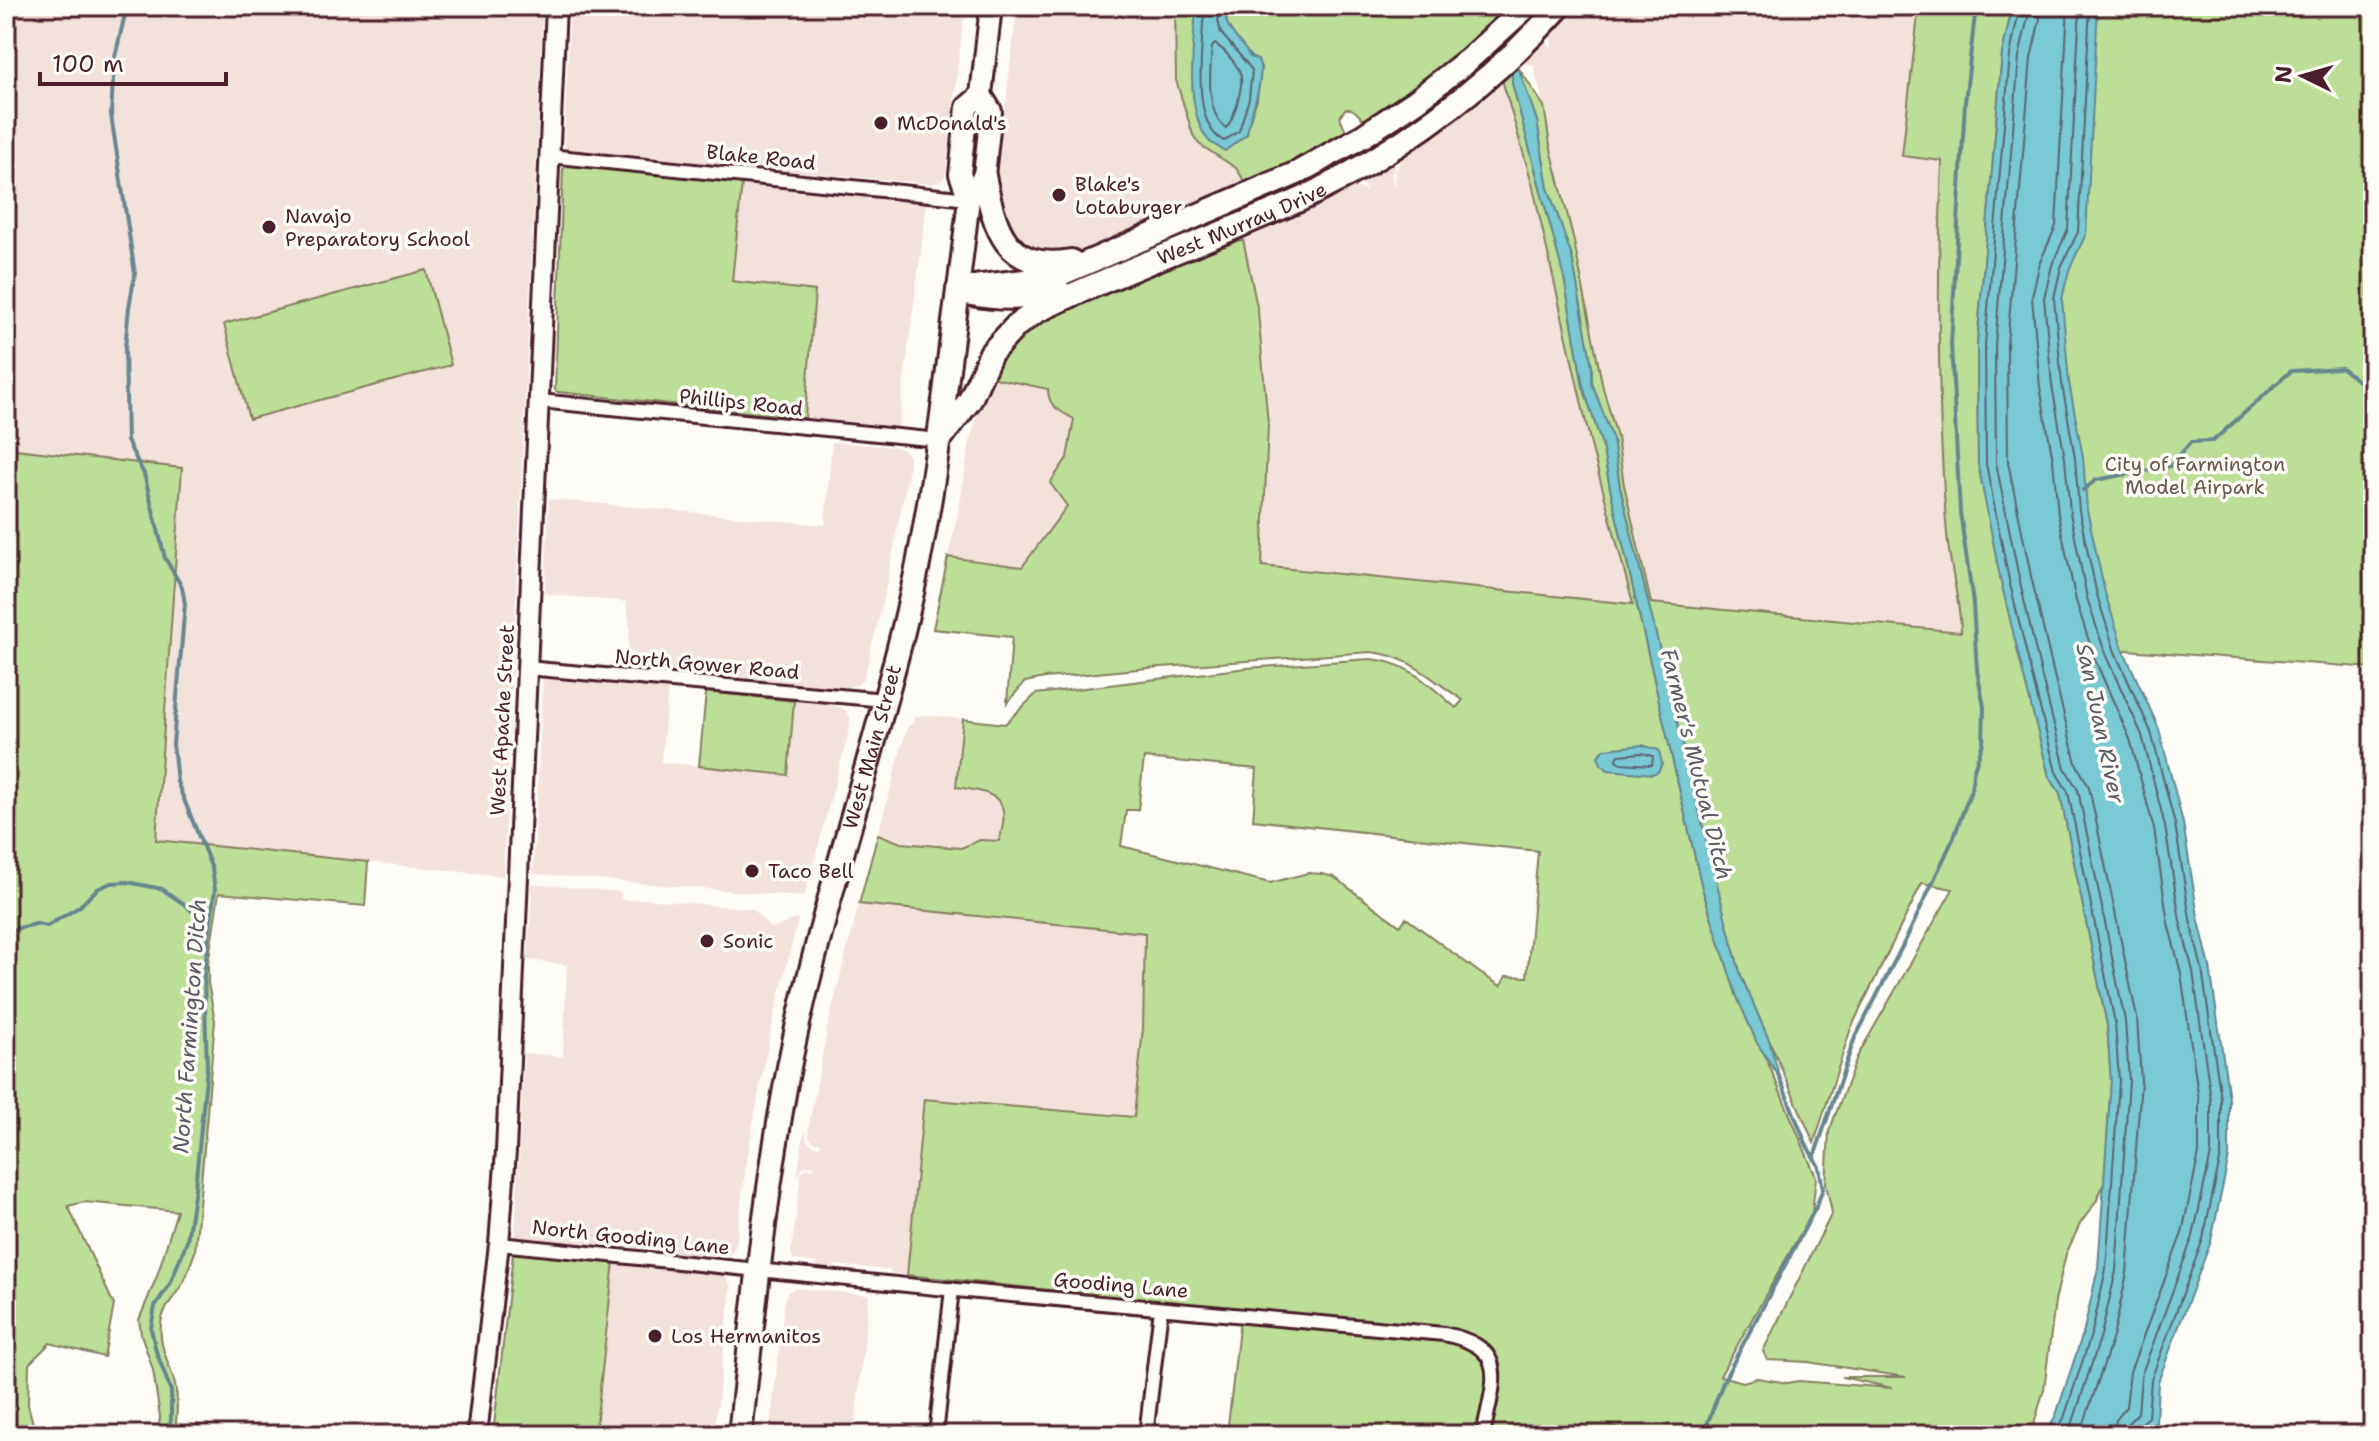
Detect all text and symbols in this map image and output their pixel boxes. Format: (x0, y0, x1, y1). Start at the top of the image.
scale bar (40, 36, 226, 86)
north arrow (2263, 36, 2343, 116)
text: 100 m (52, 48, 124, 80)
text: N (2268, 64, 2299, 84)
place label: McDonald's (897, 110, 1007, 136)
marker: McDonald's (872, 114, 890, 132)
street label: Blake Road (705, 138, 817, 176)
place label: Blake's Lotaburger (1075, 171, 1182, 220)
street label: West Murray Drive (1153, 176, 1331, 271)
marker: Blake's Lotaburger (1050, 186, 1068, 204)
place label: Navajo Preparatory School (285, 203, 470, 252)
marker: Navajo Preparatory School (260, 218, 278, 236)
street label: Phillips Road (678, 383, 805, 421)
park label: City of Farmington Model Airpark (2105, 451, 2285, 500)
street label: West Apache Street (484, 624, 520, 816)
water label: San Juan River (2069, 640, 2132, 806)
street label: North Gower Road (614, 643, 801, 685)
water label: Farmer's Mutual Ditch (1654, 645, 1739, 883)
street label: West Main Street (837, 662, 907, 832)
place label: Taco Bell (768, 858, 854, 884)
marker: Taco Bell (743, 862, 761, 880)
water label: North Farmington Ditch (166, 898, 213, 1154)
place label: Sonic (723, 928, 773, 954)
marker: Sonic (698, 932, 716, 950)
street label: North Gooding Lane (531, 1214, 731, 1260)
street label: Gooding Lane (1053, 1266, 1189, 1304)
place label: Los Hermanitos (671, 1323, 821, 1349)
marker: Los Hermanitos (646, 1327, 664, 1345)

